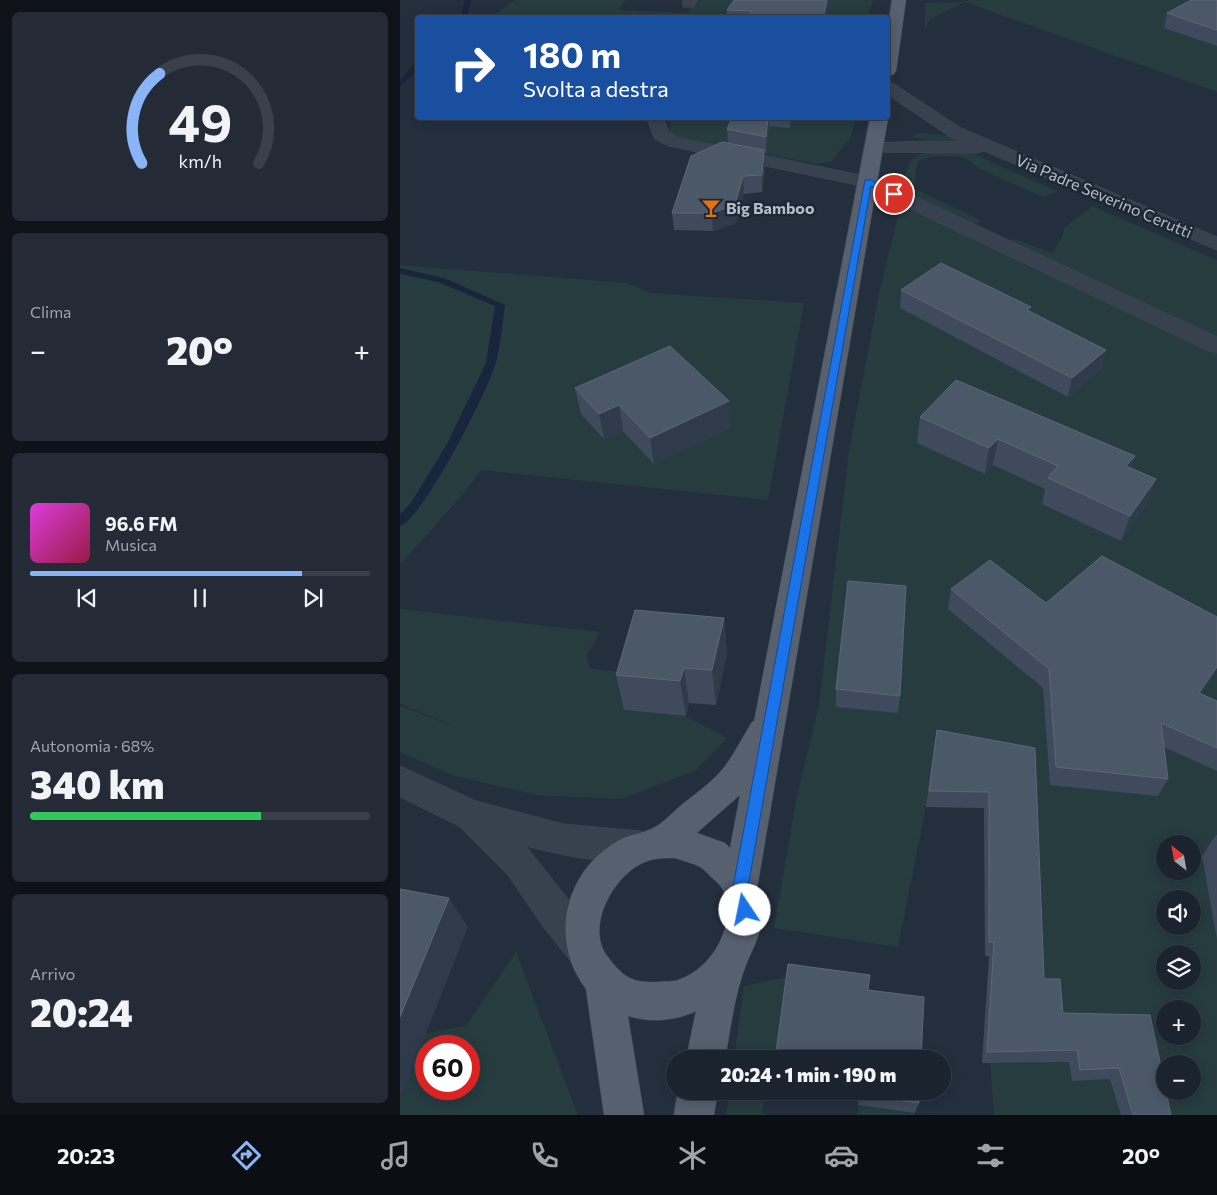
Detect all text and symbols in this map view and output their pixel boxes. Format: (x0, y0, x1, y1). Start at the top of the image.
text: 180 m (523, 32, 621, 75)
icon: right (440, 35, 505, 100)
text: Svolta a destra (523, 75, 669, 102)
text: 49 (168, 89, 232, 153)
text: km/h (178, 150, 222, 172)
street label: Via Padre Severino Cerutti (1013, 150, 1195, 241)
pin (873, 173, 915, 215)
icon: arrive (880, 180, 908, 208)
bar icon: Big Bamboo (700, 197, 722, 219)
place label: Big Bamboo (726, 198, 815, 217)
text: Clima (30, 302, 71, 321)
text: 20° (166, 326, 233, 373)
text: − (30, 333, 46, 367)
text: + (354, 333, 370, 367)
text: 96.6 FM (105, 512, 178, 535)
text: Musica (105, 535, 157, 554)
icon: previous (73, 584, 101, 612)
icon: pause (186, 584, 214, 612)
icon: next (299, 584, 327, 612)
text: Autonomia · 68% (30, 736, 154, 755)
text: 340 km (30, 760, 164, 807)
north arrow (1156, 835, 1201, 880)
map controls (1156, 835, 1201, 1100)
position arrow (718, 883, 770, 935)
button: sound (1156, 890, 1201, 935)
button: layers (1156, 945, 1201, 990)
text: Arrivo (30, 964, 75, 983)
text: 20:24 (30, 988, 133, 1035)
button: + (1156, 1000, 1201, 1045)
speed limit sign: 60 (415, 1035, 480, 1100)
button: − (1156, 1055, 1201, 1100)
text: 20:24 · 1 min · 190 m (721, 1063, 896, 1086)
icon: directions (229, 1138, 264, 1173)
icon: music (378, 1138, 413, 1173)
icon: phone (527, 1138, 562, 1173)
icon: climate (675, 1138, 710, 1173)
icon: car (824, 1138, 859, 1173)
icon: filters (973, 1138, 1008, 1173)
text: 20:23 (57, 1142, 115, 1169)
text: 20° (1122, 1142, 1160, 1169)

